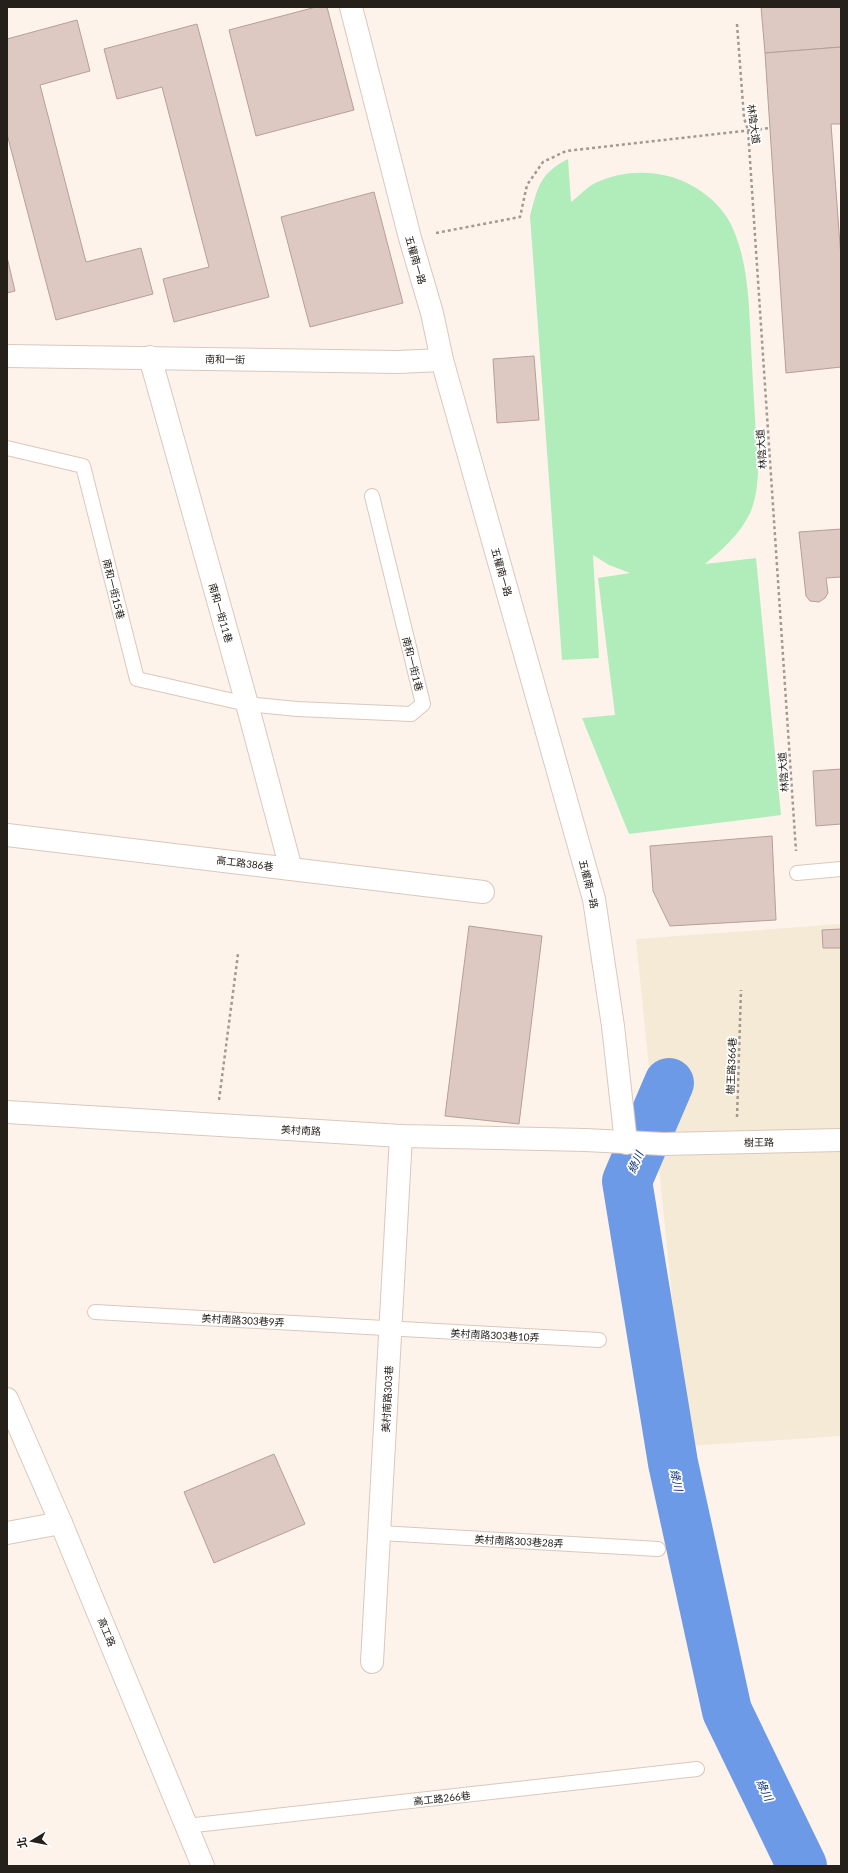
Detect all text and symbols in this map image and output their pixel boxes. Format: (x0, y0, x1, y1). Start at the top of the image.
street label: 林陰大道 (745, 103, 763, 145)
street label: 五權南一路 (403, 234, 429, 286)
street label: 南和一街 (205, 353, 245, 365)
street label: 林陰大道 (754, 429, 768, 469)
street label: 五權南一路 (489, 546, 515, 598)
street label: 南和一街15巷 (101, 558, 127, 620)
street label: 南和一街11巷 (207, 582, 235, 644)
street label: 南和一街1巷 (400, 635, 426, 693)
street label: 林陰大道 (776, 752, 790, 792)
street label: 高工路386巷 (216, 854, 274, 872)
street label: 五權南一路 (577, 858, 601, 910)
street label: 樹王路366巷 (724, 1037, 738, 1095)
street label: 美村南路 (281, 1123, 321, 1137)
street label: 樹王路 (744, 1136, 774, 1148)
water label: 綠川 (625, 1148, 646, 1175)
street label: 美村南路303巷9弄 (201, 1312, 285, 1328)
street label: 美村南路303巷10弄 (450, 1327, 540, 1343)
street label: 美村南路303巷 (379, 1365, 395, 1433)
water label: 綠川 (668, 1468, 686, 1493)
street label: 美村南路303巷28弄 (474, 1533, 564, 1549)
street label: 高工路 (96, 1616, 118, 1648)
water label: 綠川 (754, 1777, 776, 1804)
street label: 高工路266巷 (413, 1789, 471, 1807)
north arrow (12, 1821, 52, 1861)
text: 北 (14, 1836, 29, 1849)

